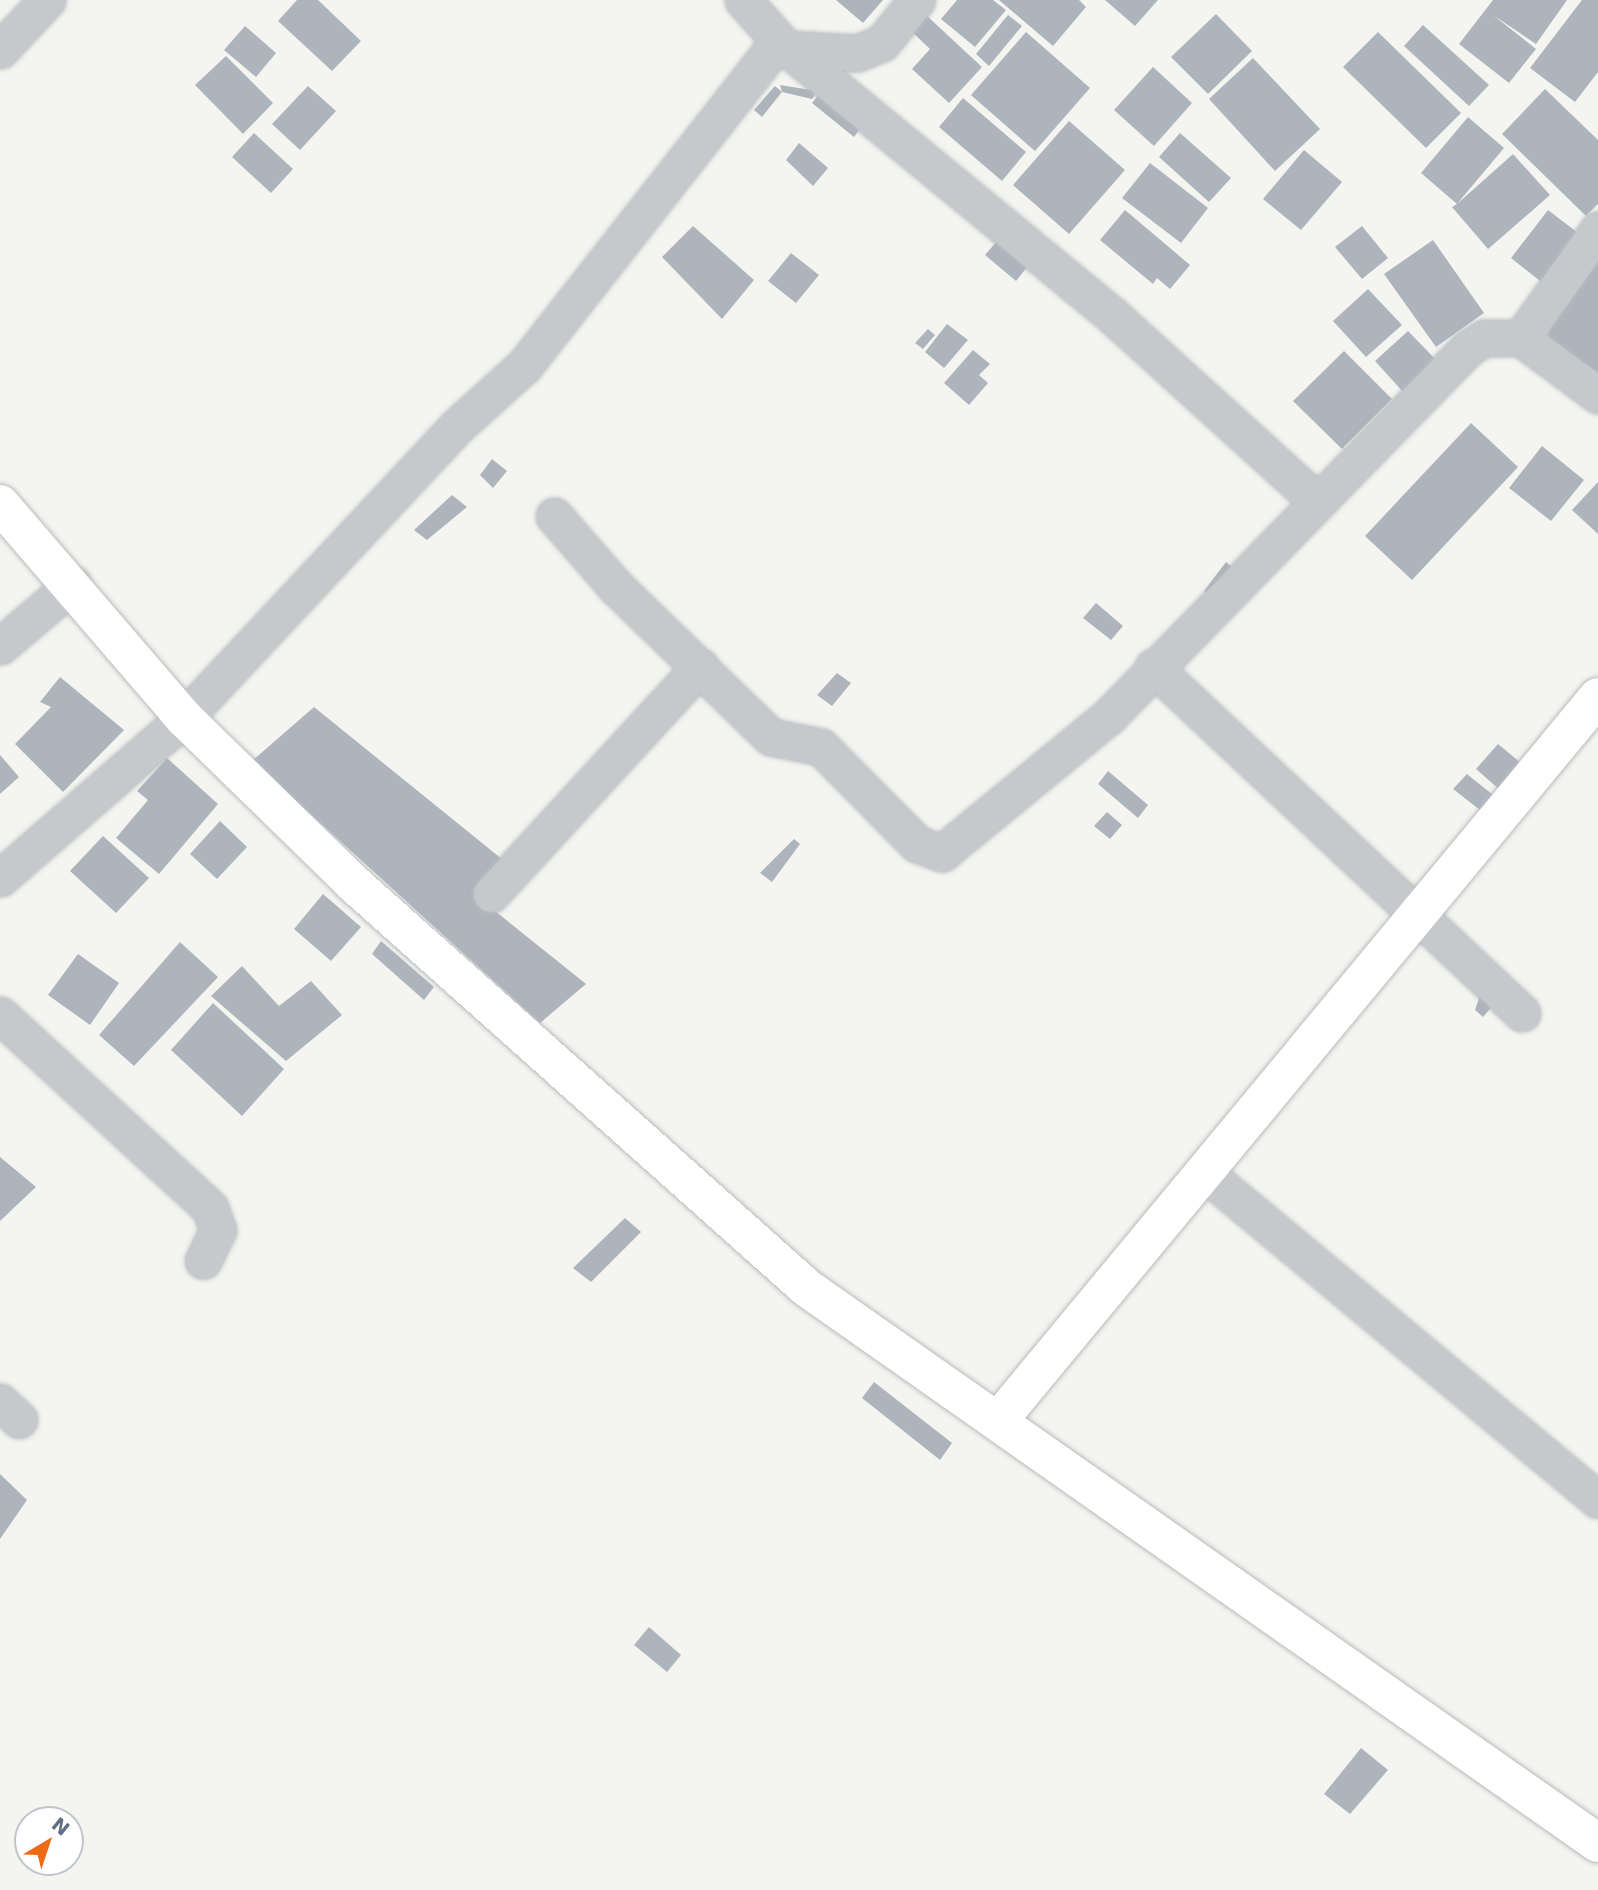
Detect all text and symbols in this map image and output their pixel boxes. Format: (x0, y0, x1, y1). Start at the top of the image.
north arrow (14, 1806, 84, 1876)
text: N (48, 1813, 74, 1840)

